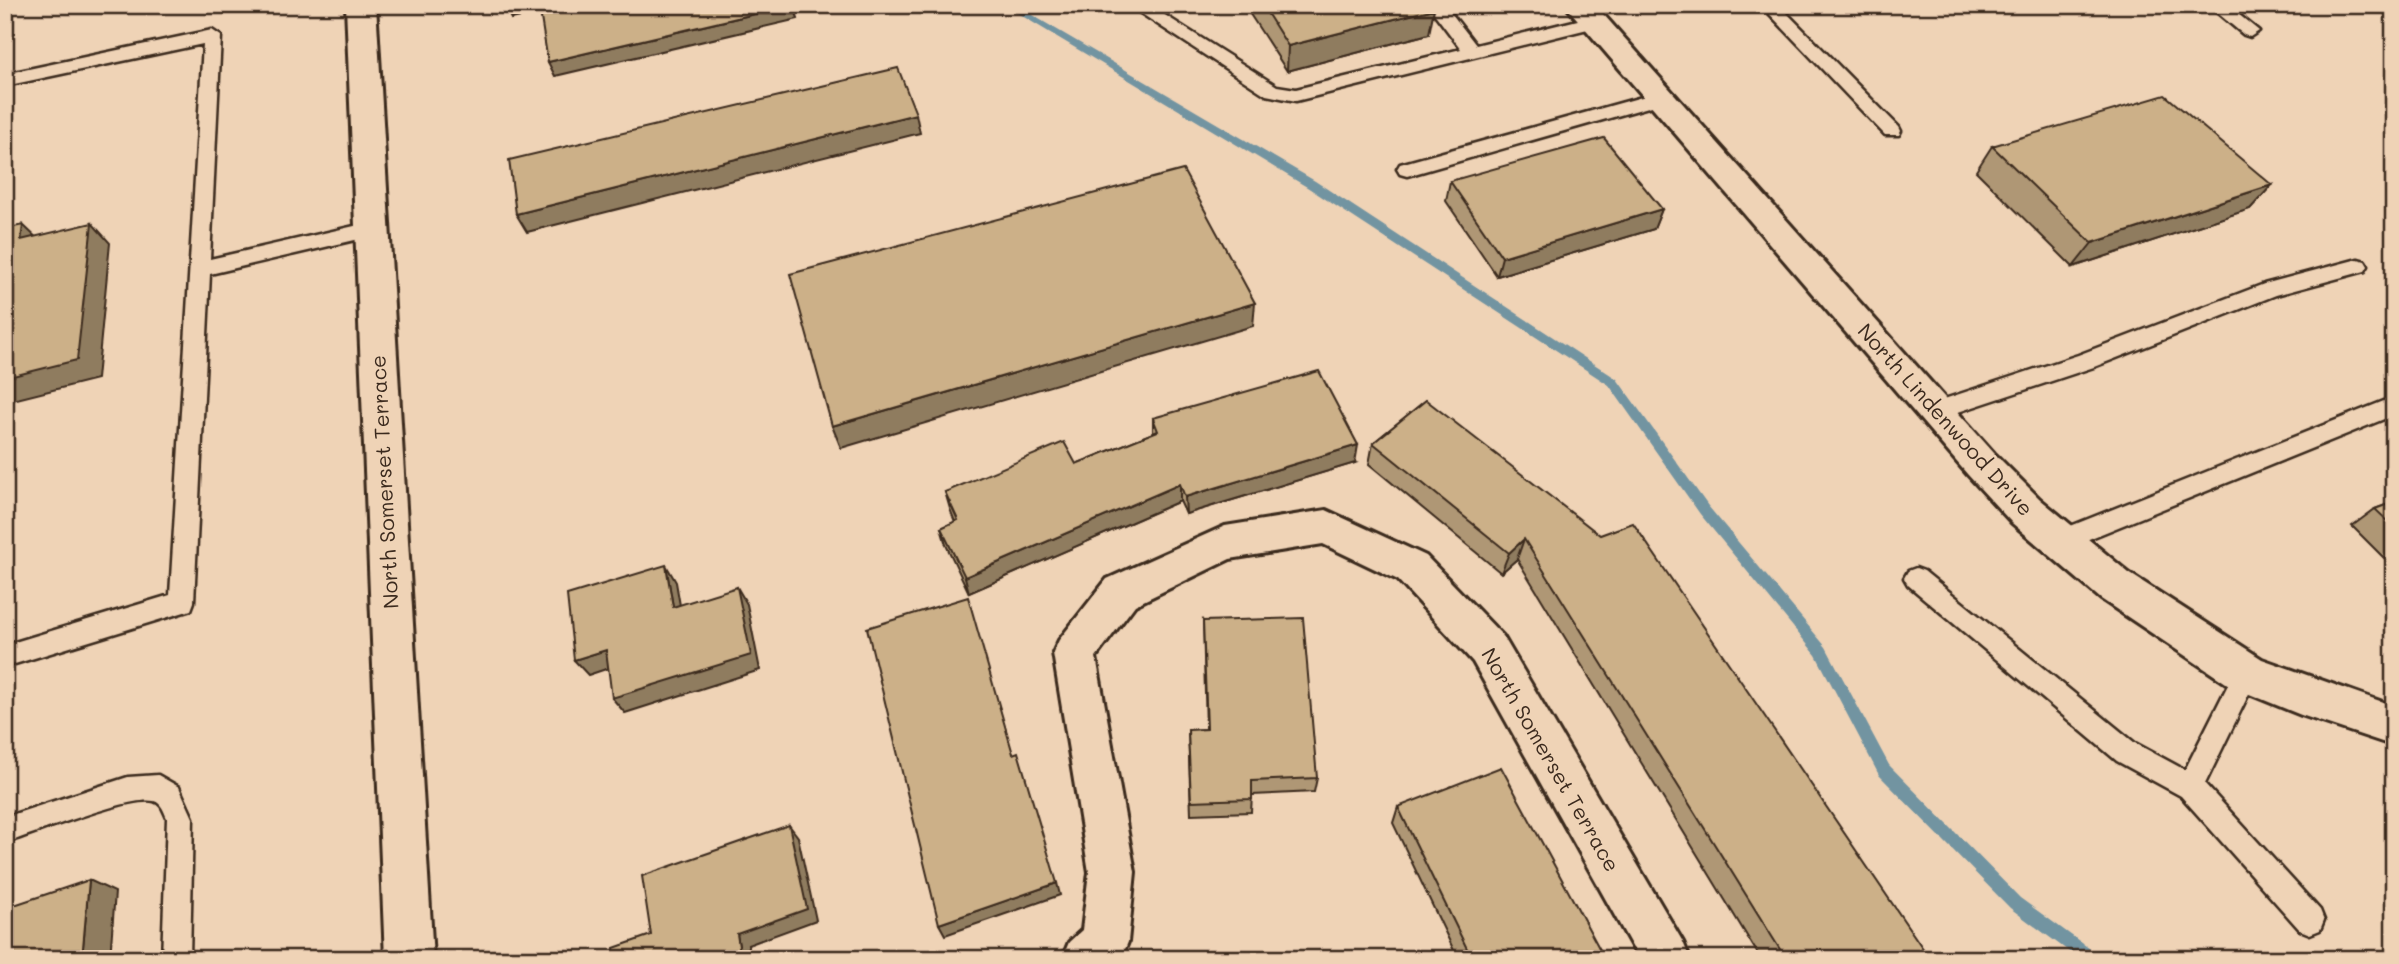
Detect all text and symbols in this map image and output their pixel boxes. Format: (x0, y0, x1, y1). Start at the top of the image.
street label: North Lindenwood Drive (1852, 317, 2040, 521)
street label: North Somerset Terrace (363, 354, 404, 610)
street label: North Somerset Terrace (1476, 642, 1627, 876)

